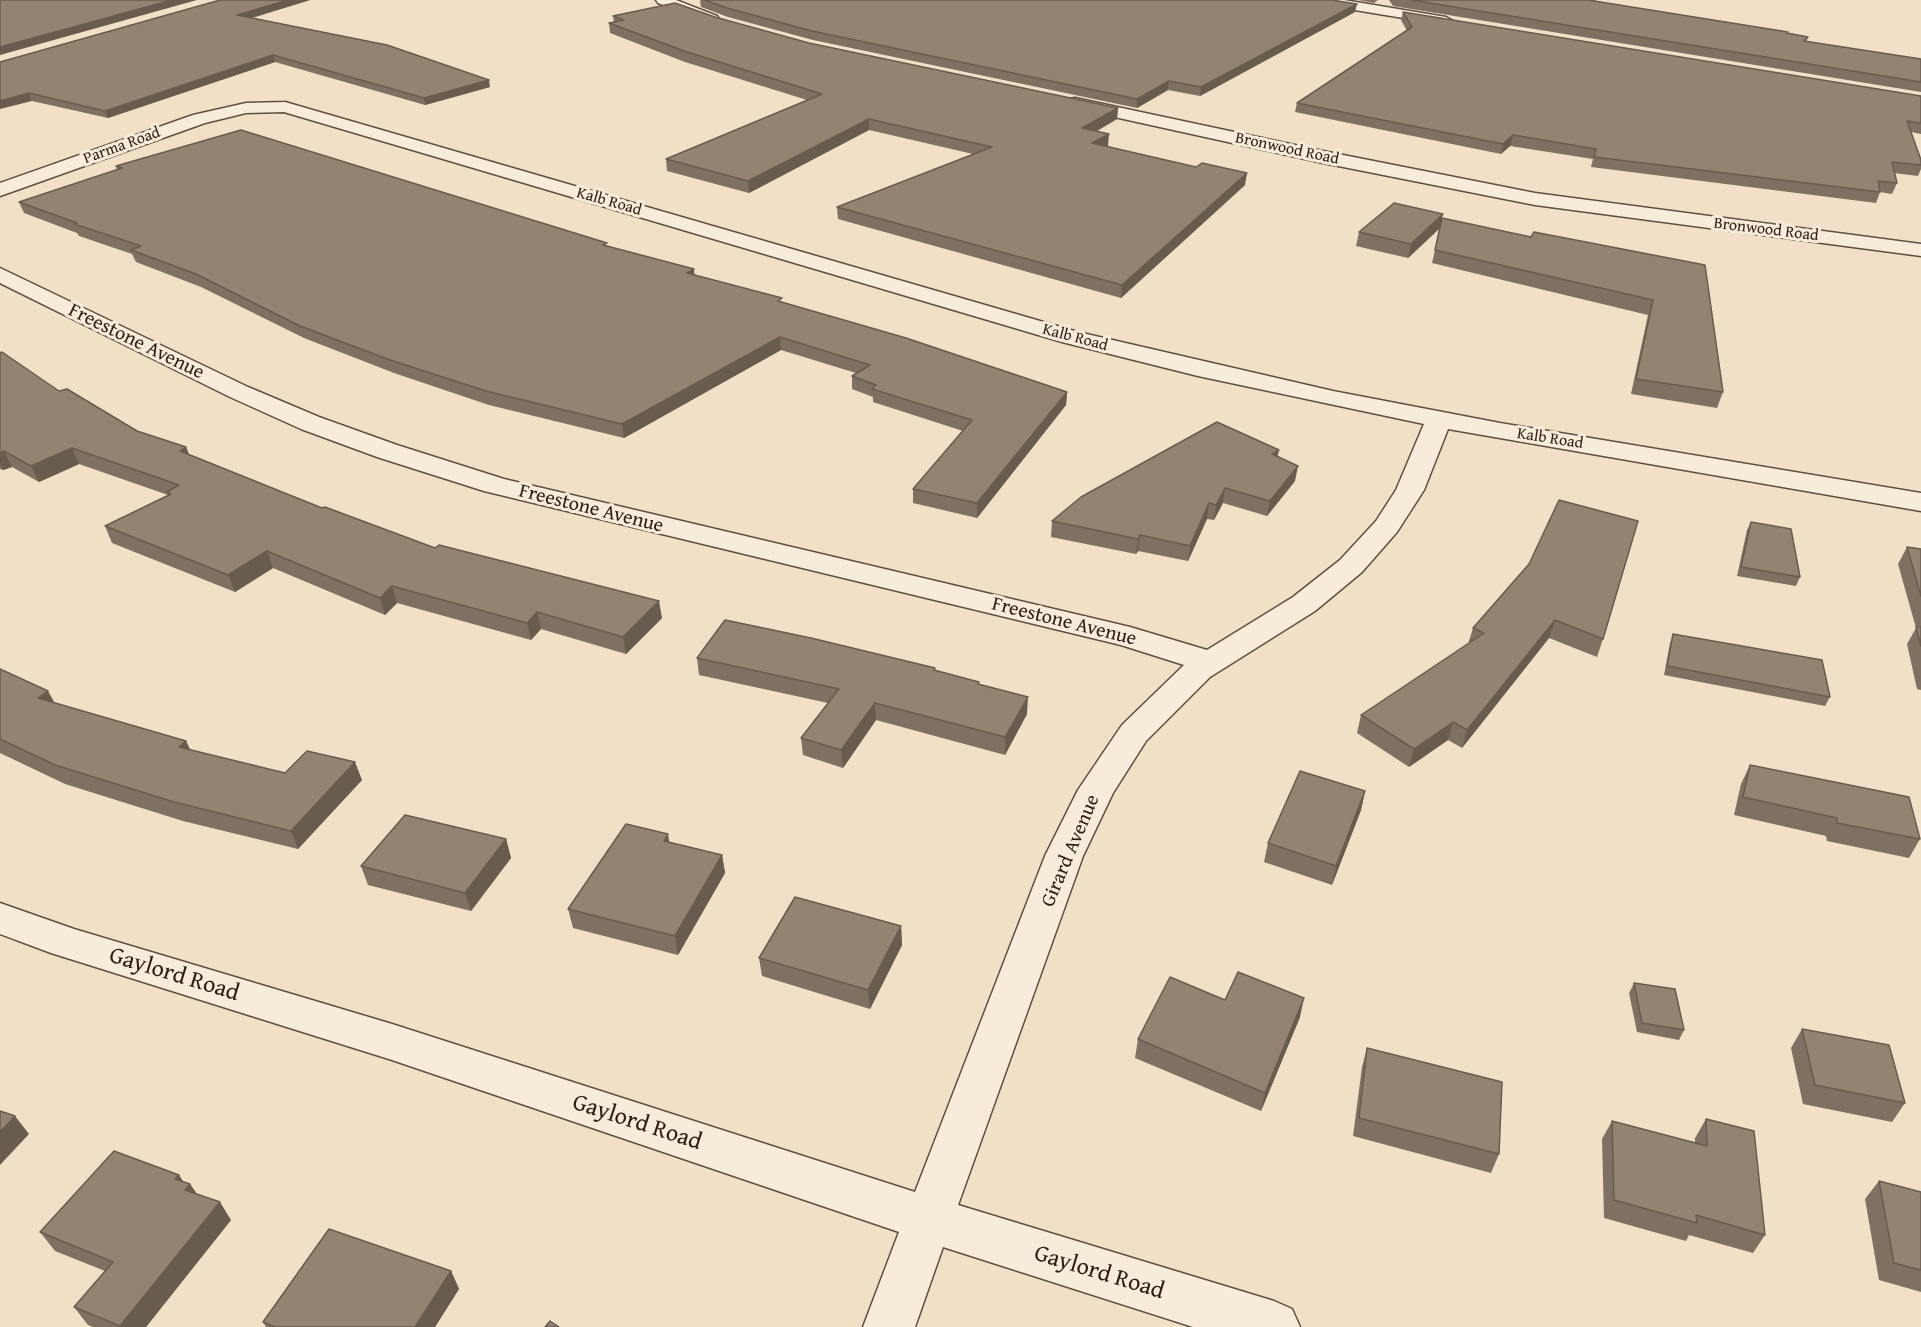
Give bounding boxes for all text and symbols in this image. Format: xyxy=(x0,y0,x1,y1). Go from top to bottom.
street label: Parma Road xyxy=(81,123,163,169)
street label: Bronwood Road xyxy=(1233,129,1341,169)
street label: Kalb Road xyxy=(574,184,644,220)
street label: Bronwood Road xyxy=(1712,214,1820,246)
street label: Freestone Avenue xyxy=(64,299,208,385)
street label: Kalb Road xyxy=(1040,320,1110,356)
street label: Kalb Road xyxy=(1516,424,1584,454)
street label: Freestone Avenue xyxy=(516,479,666,539)
street label: Freestone Avenue xyxy=(989,592,1139,652)
street label: Girard Avenue xyxy=(1037,791,1105,911)
street label: Gaylord Road xyxy=(106,942,242,1008)
street label: Gaylord Road xyxy=(569,1089,705,1157)
street label: Gaylord Road xyxy=(1031,1240,1167,1306)

